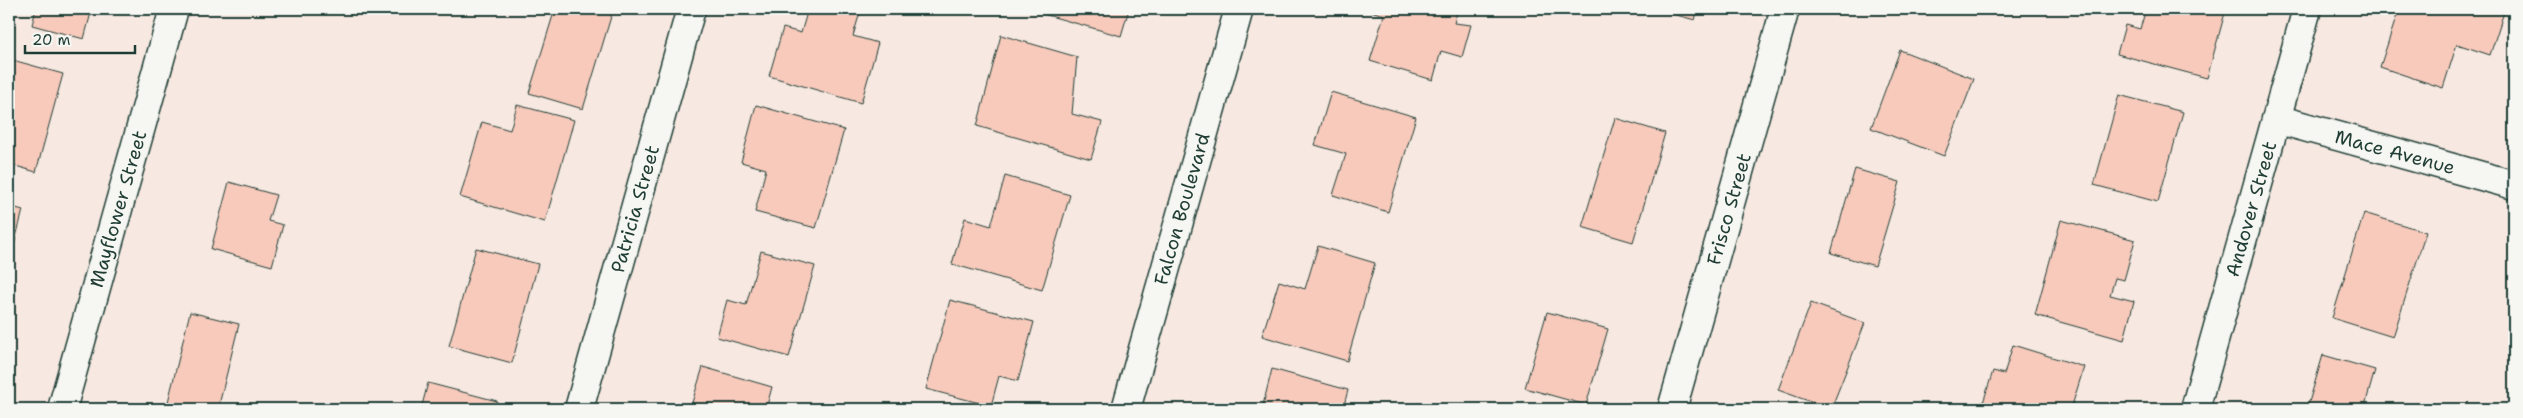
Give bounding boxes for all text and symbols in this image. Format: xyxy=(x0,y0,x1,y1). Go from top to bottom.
scale bar xyxy=(25,22,135,54)
text: 20 m xyxy=(32,30,71,50)
street label: Mace Avenue xyxy=(2332,124,2458,180)
street label: Mayflower Street xyxy=(84,128,152,290)
street label: Falcon Boulevard xyxy=(1148,130,1216,288)
street label: Andover Street xyxy=(2220,138,2282,280)
street label: Patricia Street xyxy=(605,142,665,276)
street label: Frisco Street xyxy=(1701,150,1757,268)

